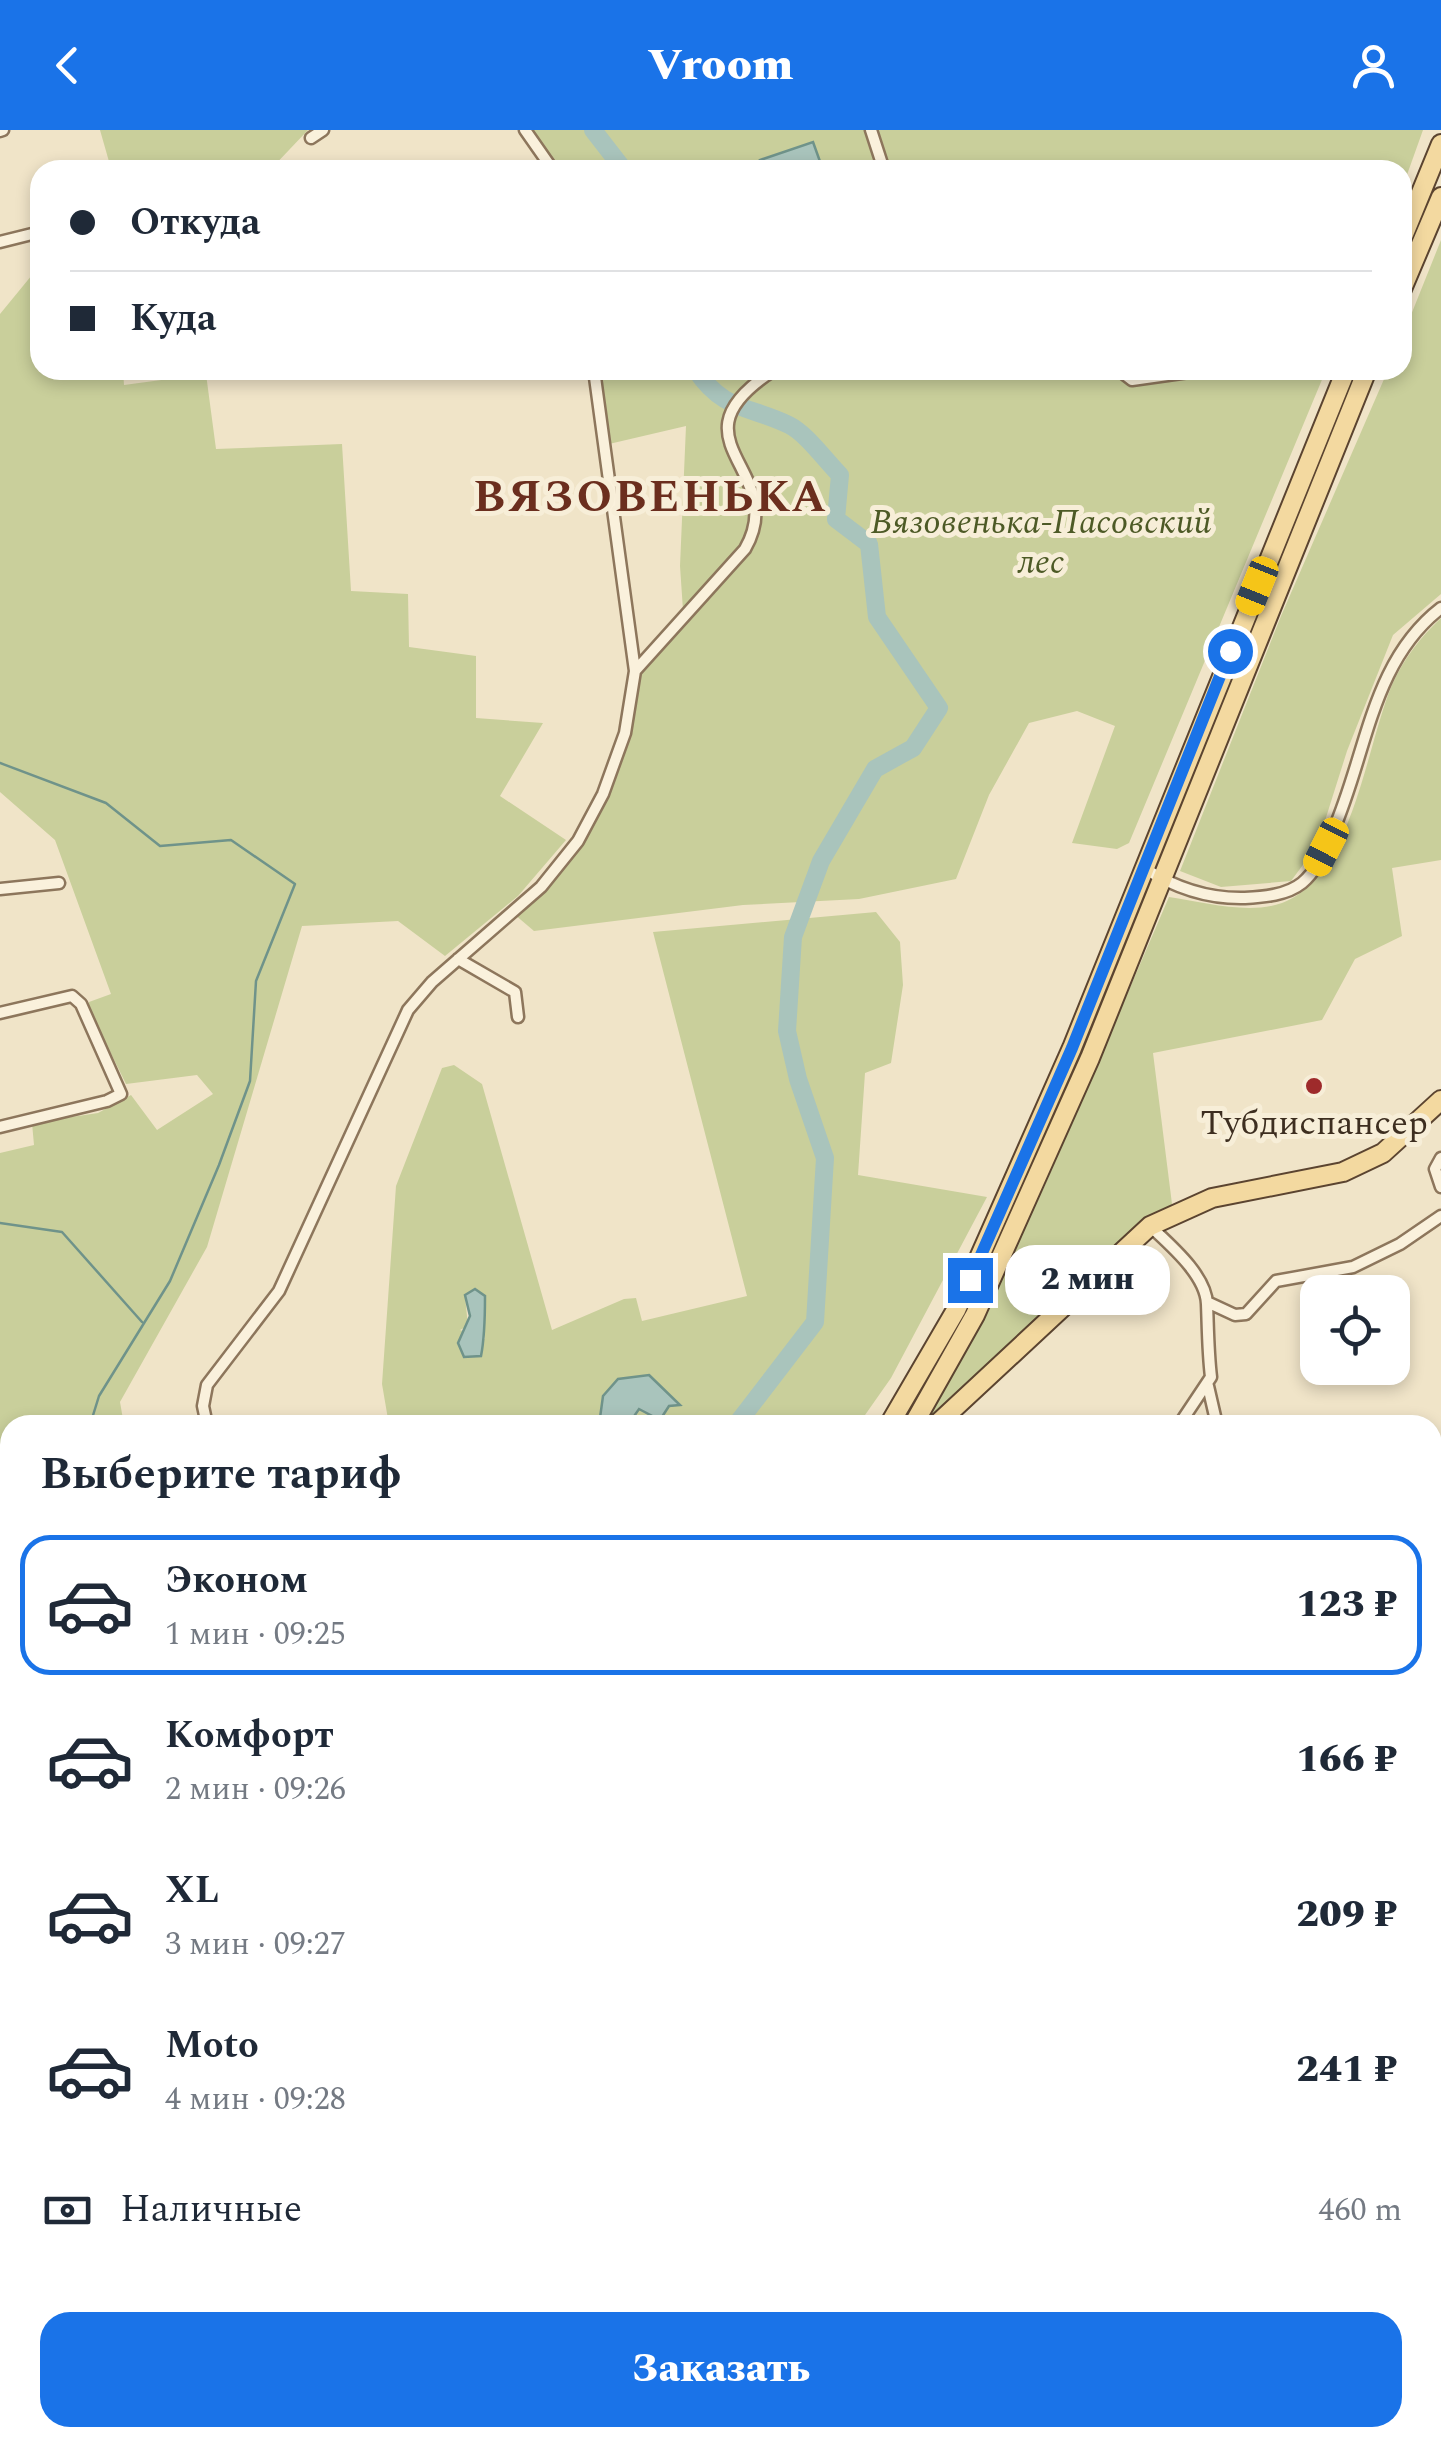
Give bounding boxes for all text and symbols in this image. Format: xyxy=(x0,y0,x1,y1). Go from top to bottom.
text: Vroom xyxy=(647,31,794,100)
icon: back xyxy=(40,38,95,93)
icon: person xyxy=(1346,38,1401,93)
text: Откуда xyxy=(130,194,261,252)
text: Куда xyxy=(130,290,217,348)
district label: ВЯЗОВЕНЬКА xyxy=(473,463,829,532)
park label: Вязовенька-Пасовский лес xyxy=(870,496,1212,589)
car xyxy=(1232,553,1282,619)
route start xyxy=(1208,629,1253,674)
car xyxy=(1299,813,1353,881)
marker: Тубдиспансер xyxy=(1303,1075,1325,1097)
place label: Тубдиспансер xyxy=(1200,1097,1428,1150)
callout: 2 мин xyxy=(1005,1245,1170,1315)
text: 2 мин xyxy=(1041,1255,1134,1304)
route end xyxy=(948,1258,993,1303)
map controls xyxy=(1300,1275,1410,1385)
button: locate xyxy=(1300,1275,1410,1385)
text: Выберите тариф xyxy=(40,1440,401,1509)
text: Эконом xyxy=(165,1552,308,1610)
icon: car xyxy=(45,1560,135,1650)
text: 123 ₽ xyxy=(1296,1576,1397,1634)
text: 1 мин · 09:25 xyxy=(165,1610,346,1659)
text: Комфорт xyxy=(165,1707,334,1765)
icon: car xyxy=(45,1715,135,1805)
text: 166 ₽ xyxy=(1296,1731,1397,1789)
text: 2 мин · 09:26 xyxy=(165,1765,346,1814)
text: XL xyxy=(165,1862,219,1920)
icon: car xyxy=(45,1870,135,1960)
text: 209 ₽ xyxy=(1296,1886,1397,1944)
text: 3 мин · 09:27 xyxy=(165,1920,346,1969)
text: Moto xyxy=(165,2017,259,2075)
icon: car xyxy=(45,2025,135,2115)
text: 241 ₽ xyxy=(1296,2041,1397,2099)
text: 4 мин · 09:28 xyxy=(165,2075,346,2124)
text: Наличные xyxy=(120,2181,302,2239)
icon: cash xyxy=(40,2183,95,2238)
text: 460 m xyxy=(1318,2186,1402,2235)
button: Заказать xyxy=(40,2312,1402,2427)

